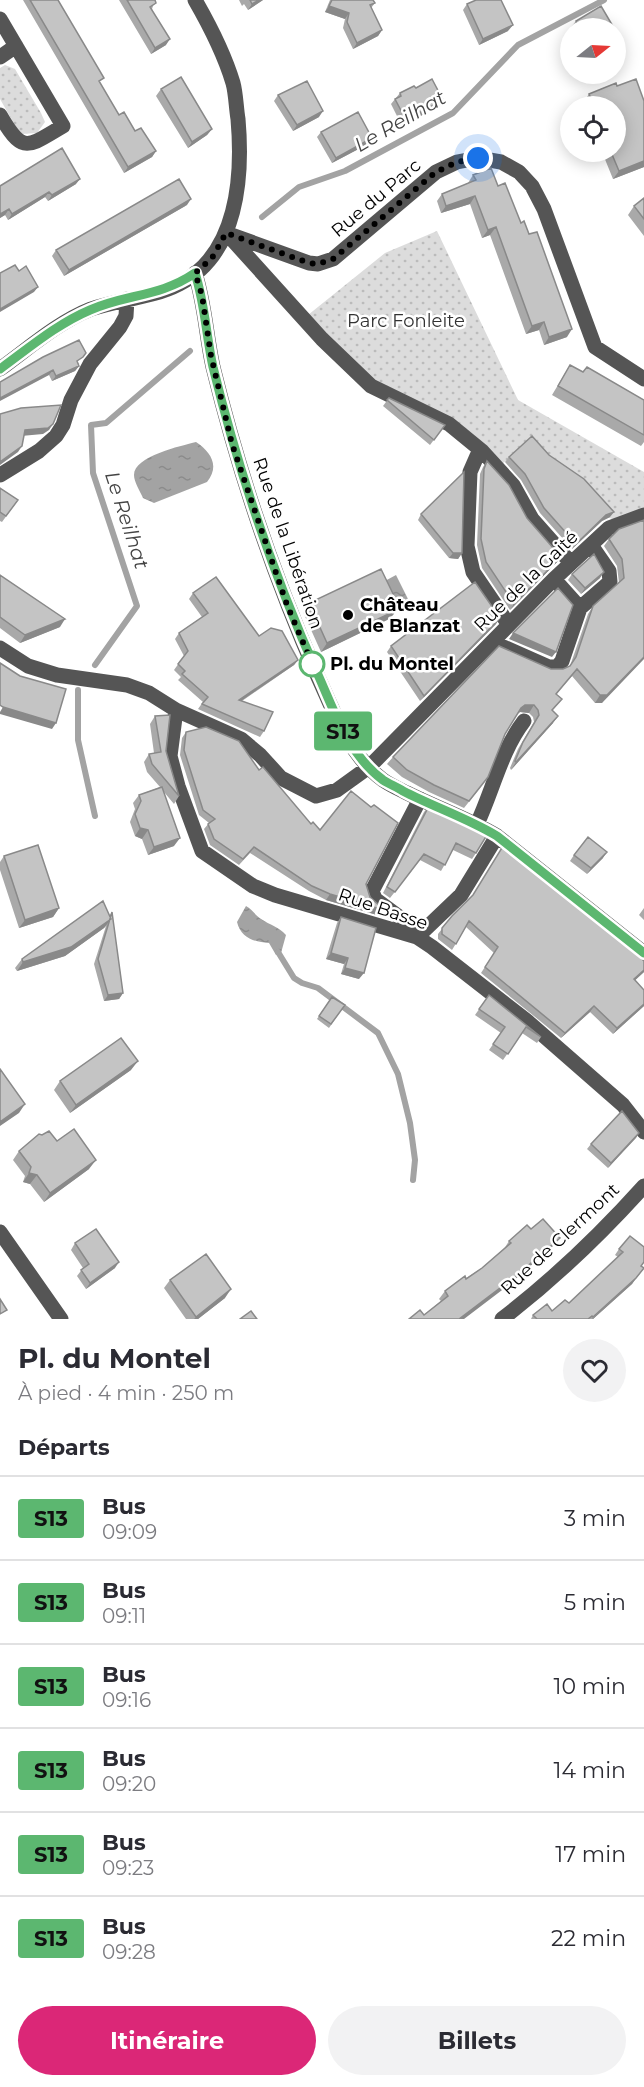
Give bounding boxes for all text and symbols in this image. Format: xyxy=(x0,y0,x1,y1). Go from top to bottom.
north arrow xyxy=(560,18,626,84)
map controls xyxy=(560,18,626,162)
water label: Le Reilhat xyxy=(350,85,450,157)
button: locate xyxy=(560,96,626,162)
your location xyxy=(463,143,493,173)
street label: Rue du Parc xyxy=(327,154,425,242)
park label: Parc Fonleite xyxy=(347,310,465,332)
street label: Rue de la Libération xyxy=(248,454,328,632)
water label: Le Reilhat xyxy=(100,468,154,572)
street label: Rue de la Gaité xyxy=(470,526,583,636)
place label: Château de Blanzat xyxy=(360,594,461,637)
marker: Château de Blanzat xyxy=(341,608,355,622)
marker: Pl. du Montel xyxy=(299,651,325,677)
place label: Pl. du Montel xyxy=(330,653,454,675)
line badge: S13 xyxy=(308,712,378,750)
text: S13 xyxy=(326,719,360,744)
street label: Rue Basse xyxy=(335,883,431,935)
street label: Rue de Clermont xyxy=(496,1178,624,1300)
button: heart xyxy=(563,1339,626,1402)
text: Pl. du Montel xyxy=(18,1341,211,1375)
text: À pied · 4 min · 250 m xyxy=(18,1381,234,1405)
text: Départs xyxy=(18,1434,110,1461)
text: Bus xyxy=(102,1493,146,1520)
text: 3 min xyxy=(564,1505,626,1532)
text: S13 xyxy=(34,1506,68,1531)
text: 09:09 xyxy=(102,1520,157,1544)
text: Bus xyxy=(102,1577,146,1604)
text: 5 min xyxy=(564,1589,626,1616)
text: S13 xyxy=(34,1590,68,1615)
text: 09:11 xyxy=(102,1604,146,1628)
text: Bus xyxy=(102,1661,146,1688)
text: 10 min xyxy=(554,1673,626,1700)
text: S13 xyxy=(34,1674,68,1699)
text: 09:16 xyxy=(102,1688,151,1712)
text: Bus xyxy=(102,1745,146,1772)
text: 14 min xyxy=(554,1757,626,1784)
text: S13 xyxy=(34,1758,68,1783)
text: 09:20 xyxy=(102,1772,156,1796)
text: Bus xyxy=(102,1829,146,1856)
text: 17 min xyxy=(555,1841,626,1868)
text: S13 xyxy=(34,1842,68,1867)
text: 09:23 xyxy=(102,1856,154,1880)
text: Bus xyxy=(102,1913,146,1940)
text: 22 min xyxy=(551,1925,626,1952)
text: S13 xyxy=(34,1926,68,1951)
text: 09:28 xyxy=(102,1940,156,1964)
button: Itinéraire xyxy=(18,2006,316,2075)
button: Billets xyxy=(328,2006,626,2075)

